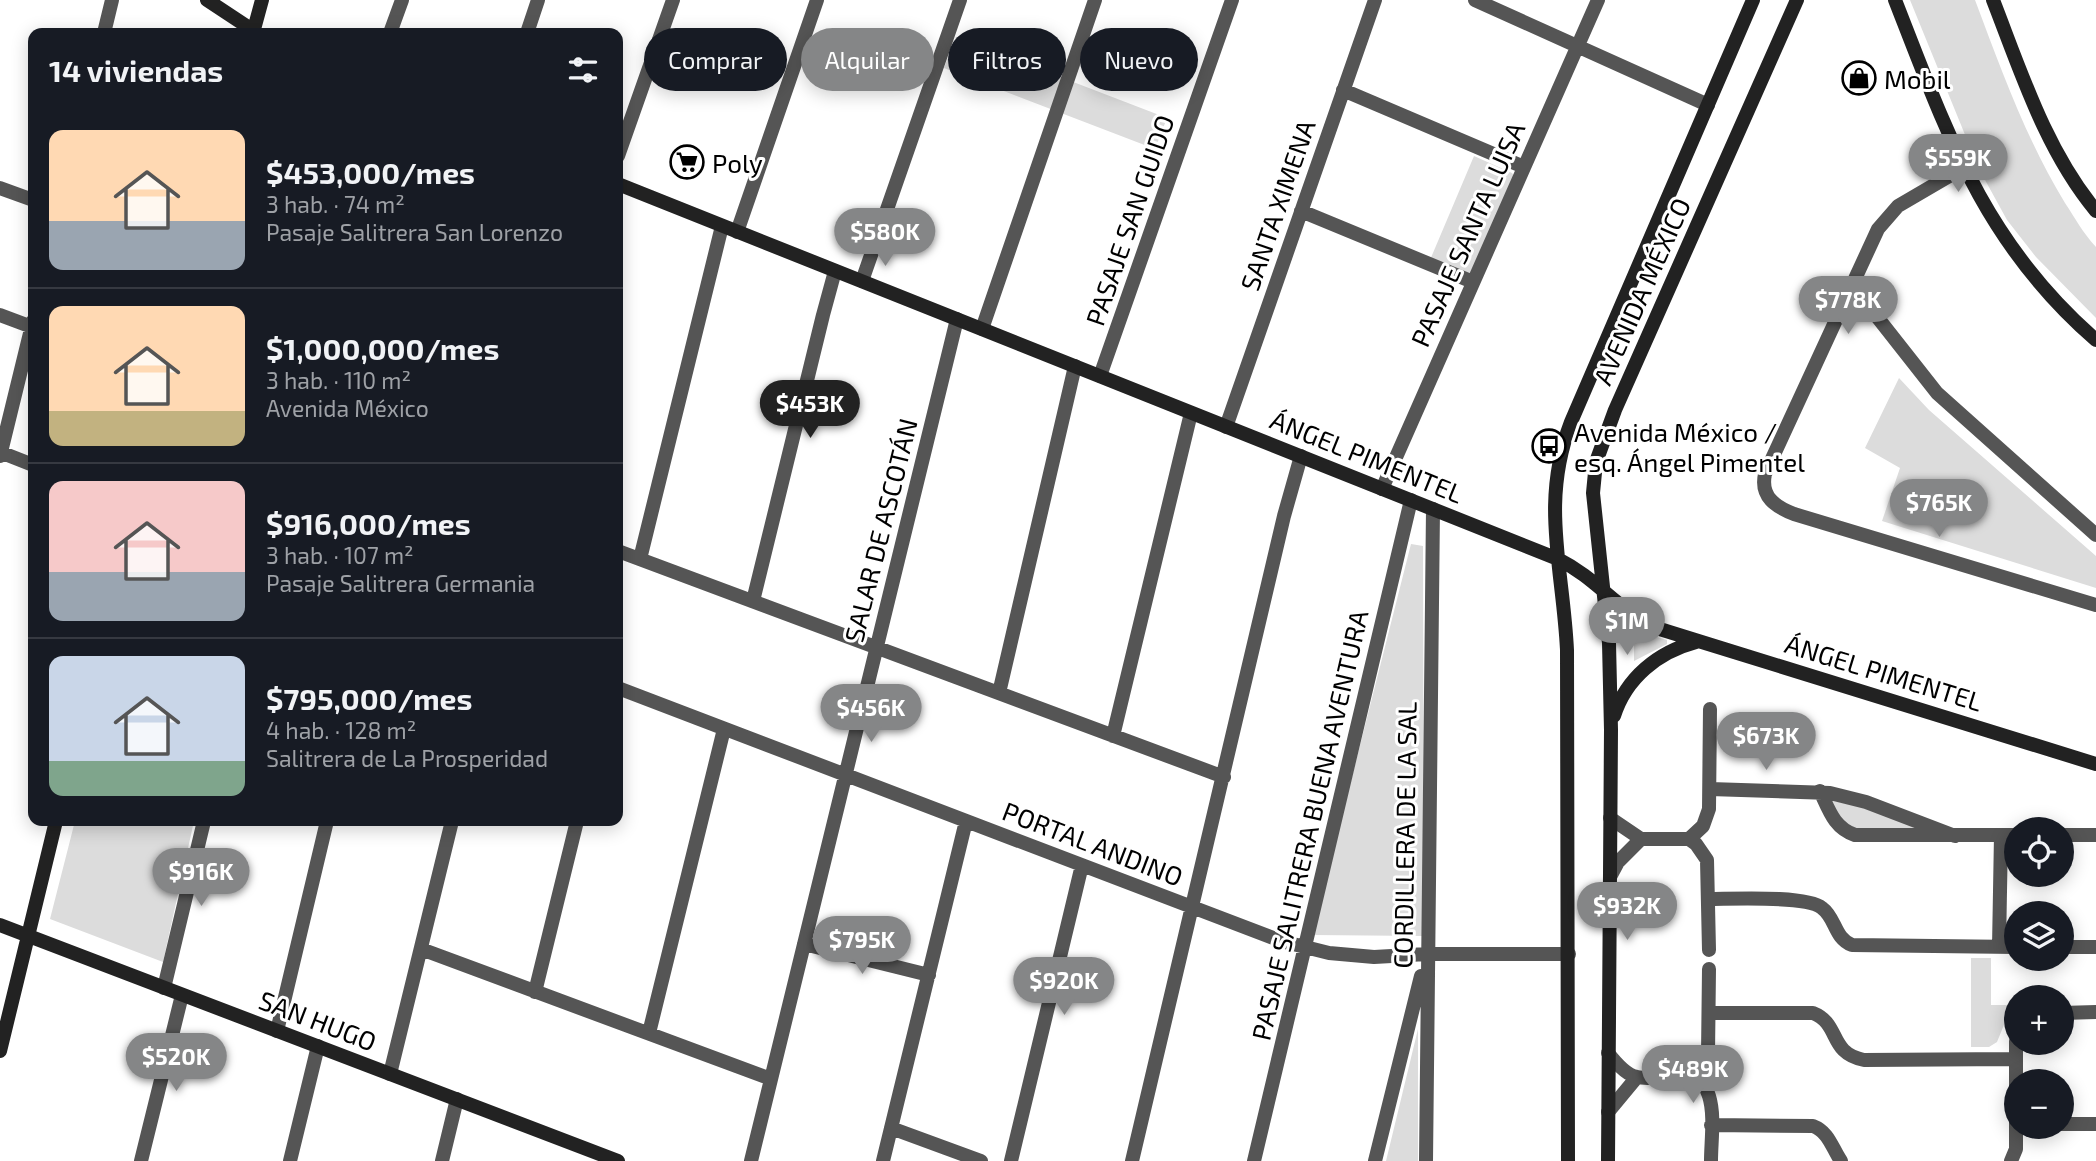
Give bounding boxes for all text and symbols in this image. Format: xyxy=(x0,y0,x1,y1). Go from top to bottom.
chip: Comprar xyxy=(644,28,787,91)
chip: Alquilar xyxy=(801,28,934,91)
chip: Filtros xyxy=(948,28,1066,91)
chip: Nuevo xyxy=(1080,28,1198,91)
icon: filters xyxy=(564,51,602,89)
text: 14 viviendas xyxy=(49,52,223,88)
shop icon: Mobil xyxy=(1840,59,1878,97)
place label: Mobil xyxy=(1884,63,1951,94)
street label: PASAJE SAN GUIDO xyxy=(1078,111,1180,329)
street label: SANTA XIMENA xyxy=(1233,116,1321,294)
street label: PASAJE SANTA LUISA xyxy=(1404,117,1530,351)
pin: $559K xyxy=(1909,134,2007,194)
supermarket icon: Poly xyxy=(668,143,706,181)
text: $559K xyxy=(1925,143,1991,171)
place label: Poly xyxy=(712,147,763,178)
text: $453,000/mes xyxy=(266,154,475,190)
icon: home xyxy=(105,158,189,242)
text: 3 hab. · 74 m² xyxy=(266,190,405,218)
street label: AVENIDA MÉXICO xyxy=(1586,193,1696,389)
pin: $580K xyxy=(836,208,934,268)
text: $580K xyxy=(850,217,920,245)
text: Pasaje Salitrera San Lorenzo xyxy=(266,218,563,246)
pin: $778K xyxy=(1799,276,1897,336)
text: $778K xyxy=(1815,285,1881,313)
text: $1,000,000/mes xyxy=(266,330,499,366)
icon: home xyxy=(105,334,189,418)
text: 3 hab. · 110 m² xyxy=(266,366,411,394)
pin: $453K xyxy=(761,380,859,440)
text: $453K xyxy=(776,389,844,417)
text: Avenida México xyxy=(266,394,429,422)
street label: ÁNGEL PIMENTEL xyxy=(1266,403,1468,509)
street label: SALAR DE ASCOTÁN xyxy=(837,415,923,645)
place label: Avenida México / esq. Ángel Pimentel xyxy=(1574,416,1805,477)
bus stop icon: Avenida México / esq. Ángel Pimentel xyxy=(1530,427,1568,465)
pin: $765K xyxy=(1890,480,1988,539)
text: $765K xyxy=(1906,488,1972,516)
text: $916,000/mes xyxy=(266,505,471,541)
icon: home xyxy=(105,509,189,593)
text: 3 hab. · 107 m² xyxy=(266,541,414,569)
text: Pasaje Salitrera Germania xyxy=(266,569,535,597)
pin: $1M xyxy=(1593,598,1661,657)
text: $1M xyxy=(1605,606,1649,634)
street label: PASAJE SALITRERA BUENA AVENTURA xyxy=(1244,607,1374,1043)
street label: ÁNGEL PIMENTEL xyxy=(1782,627,1986,717)
text: $795,000/mes xyxy=(266,680,472,716)
icon: home xyxy=(105,684,189,768)
pin: $456K xyxy=(822,684,920,744)
text: $456K xyxy=(837,693,905,721)
street label: CORDILLERA DE LA SAL xyxy=(1386,701,1422,969)
pin: $673K xyxy=(1717,712,1815,772)
text: 4 hab. · 128 m² xyxy=(266,716,416,744)
text: $673K xyxy=(1733,721,1799,749)
text: Salitrera de La Prosperidad xyxy=(266,744,548,772)
street label: PORTAL ANDINO xyxy=(999,794,1187,892)
map controls xyxy=(2004,817,2074,1139)
button: locate xyxy=(2004,817,2074,887)
pin: $916K xyxy=(152,848,250,908)
text: $916K xyxy=(169,857,234,885)
pin: $932K xyxy=(1578,883,1676,942)
text: $932K xyxy=(1593,891,1661,919)
button: layers xyxy=(2004,901,2074,971)
pin: $795K xyxy=(813,916,911,976)
text: $795K xyxy=(829,925,895,953)
pin: $920K xyxy=(1015,958,1113,1017)
text: $920K xyxy=(1029,966,1099,994)
street label: SAN HUGO xyxy=(255,983,381,1057)
button: + xyxy=(2004,985,2074,1055)
pin: $520K xyxy=(127,1034,225,1093)
text: $520K xyxy=(142,1042,210,1070)
pin: $489K xyxy=(1644,1046,1742,1105)
text: $489K xyxy=(1658,1054,1728,1082)
button: − xyxy=(2004,1069,2074,1139)

